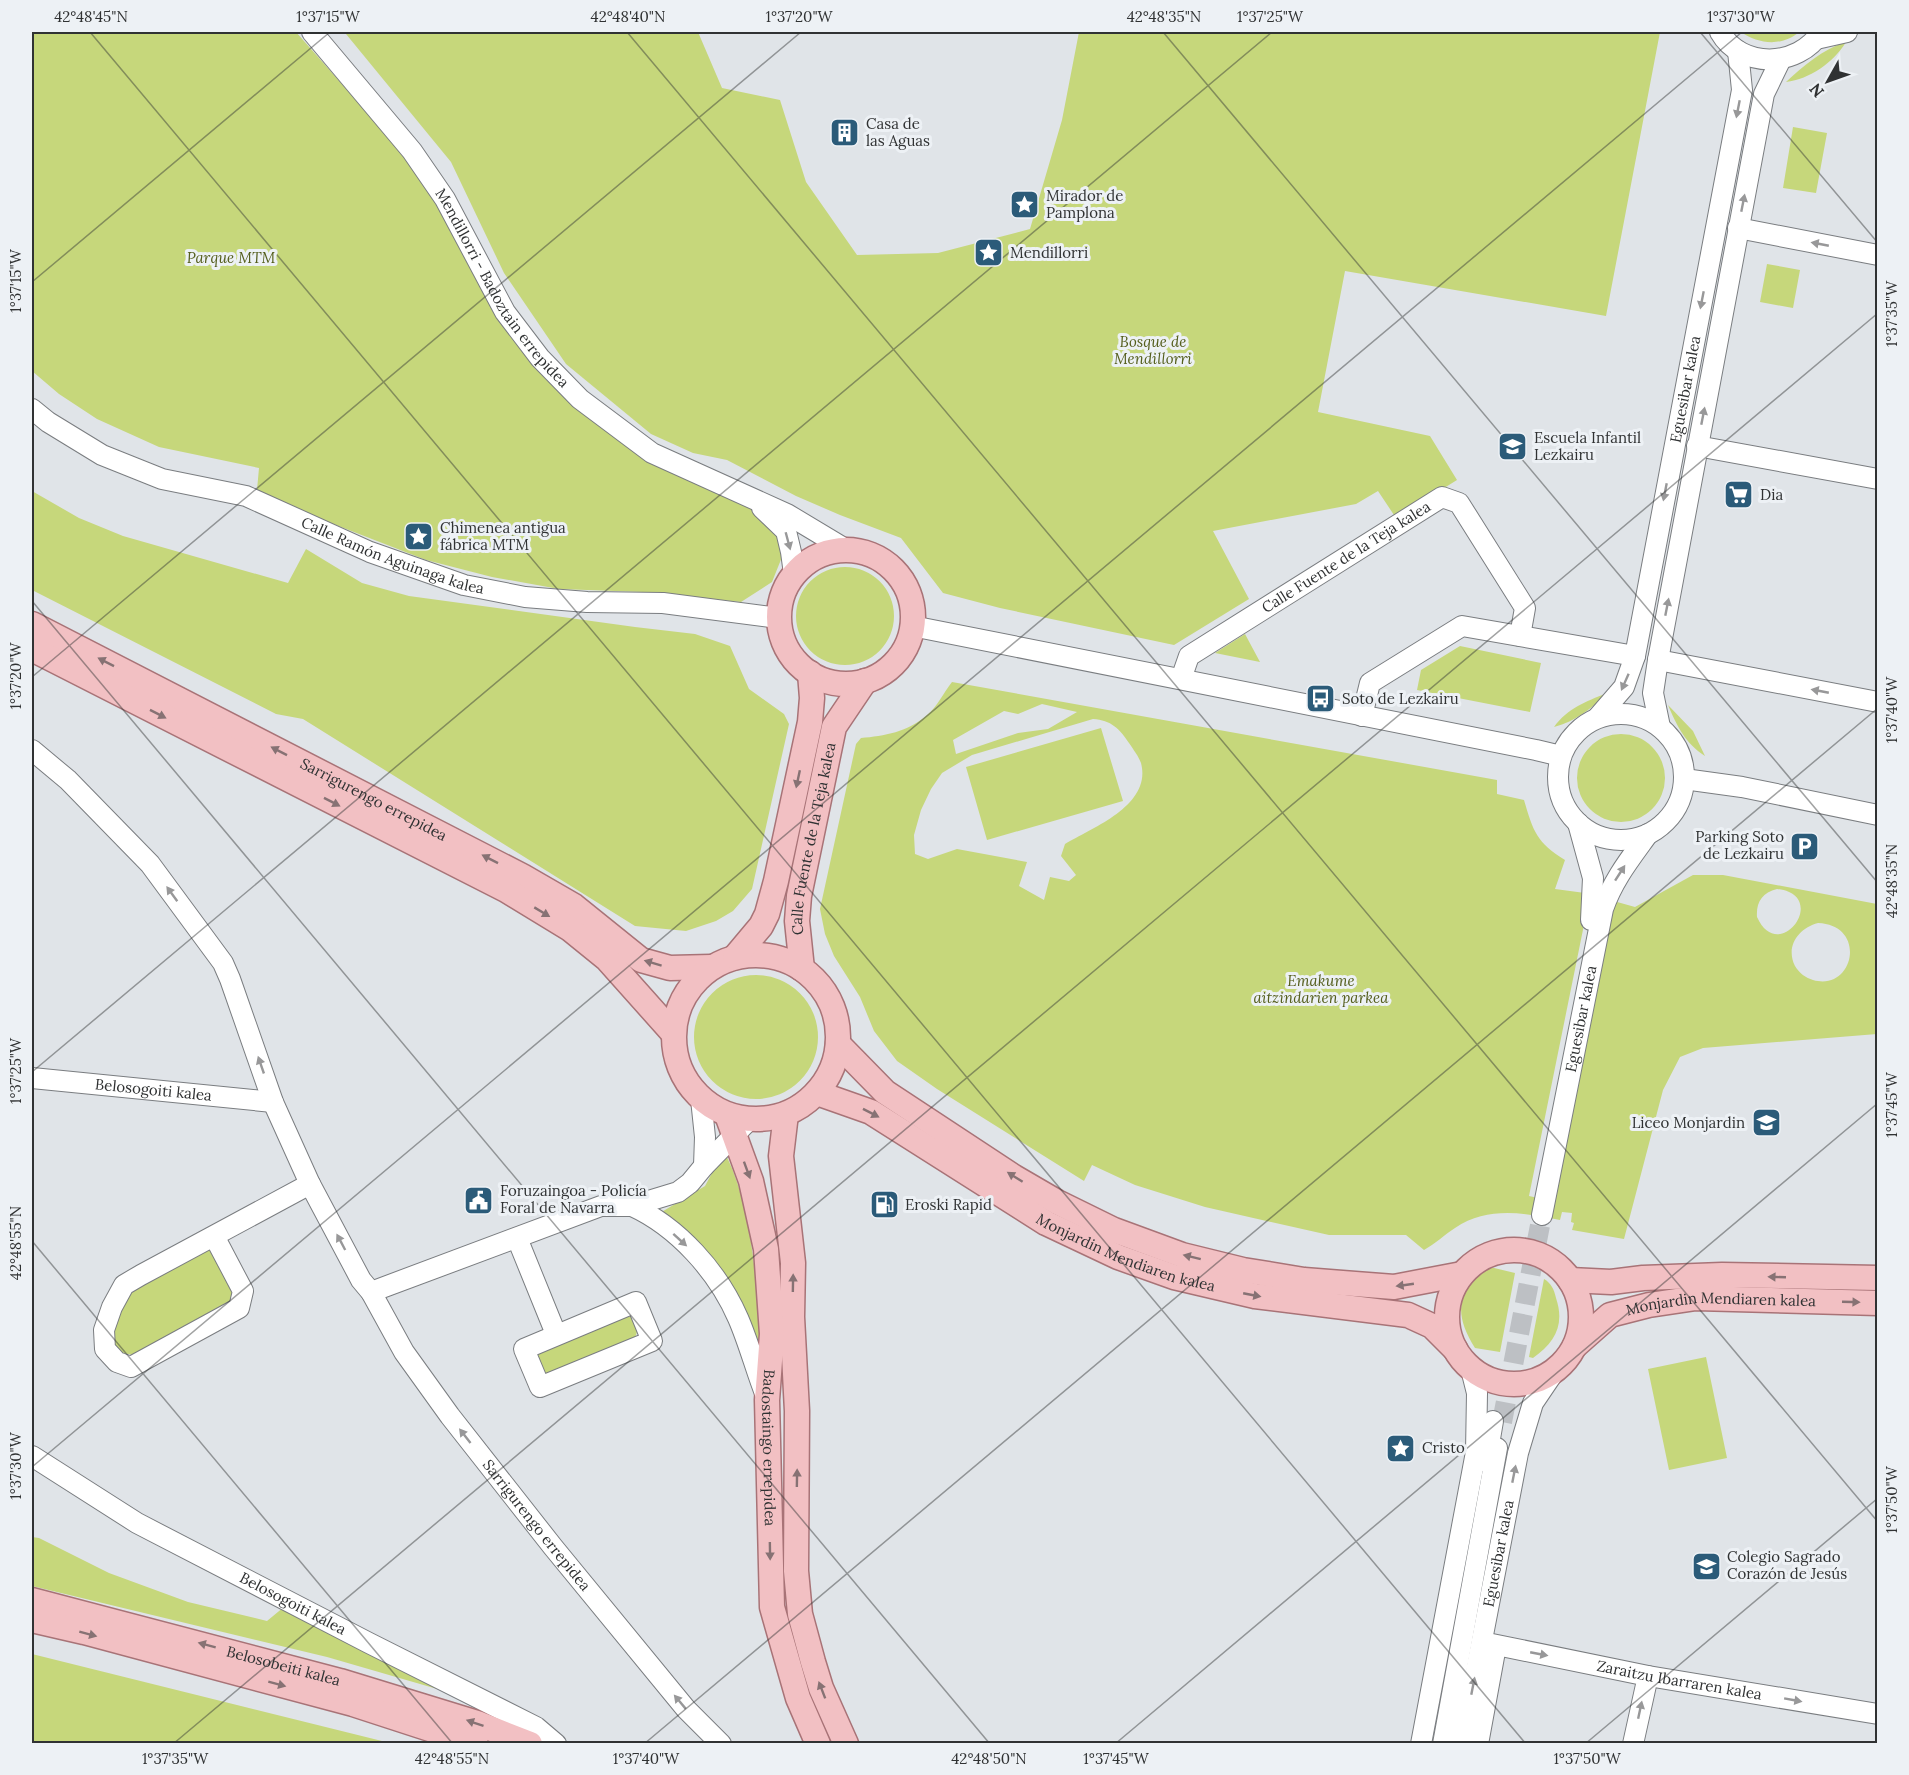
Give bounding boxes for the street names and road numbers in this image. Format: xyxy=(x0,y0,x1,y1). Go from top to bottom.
street label: Mendillorri - Badoztain errepidea xyxy=(431,184,574,391)
street label: Eguesibar kalea xyxy=(1666,334,1704,444)
street label: Calle Fuente de la Teja kalea xyxy=(1258,496,1434,617)
street label: Calle Ramón Aguinaga kalea xyxy=(298,512,486,598)
street label: Calle Fuente de la Teja kalea xyxy=(787,740,840,936)
street label: Sarrigurengo errepidea xyxy=(297,754,451,845)
street label: Eguesibar kalea xyxy=(1561,963,1601,1074)
street label: Belosogoiti kalea xyxy=(94,1074,213,1105)
street label: Monjardin Mendiaren kalea xyxy=(1033,1209,1217,1295)
street label: Monjardin Mendiaren kalea xyxy=(1624,1288,1816,1320)
street label: Badostaingo errepidea xyxy=(758,1369,780,1527)
street label: Sarrigurengo errepidea xyxy=(479,1456,595,1595)
street label: Eguesibar kalea xyxy=(1479,1498,1518,1608)
street label: Belosogoiti kalea xyxy=(237,1568,350,1639)
street label: Belosobeiti kalea xyxy=(224,1642,343,1690)
street label: Zaraitzu Ibarraren kalea xyxy=(1595,1656,1764,1704)

